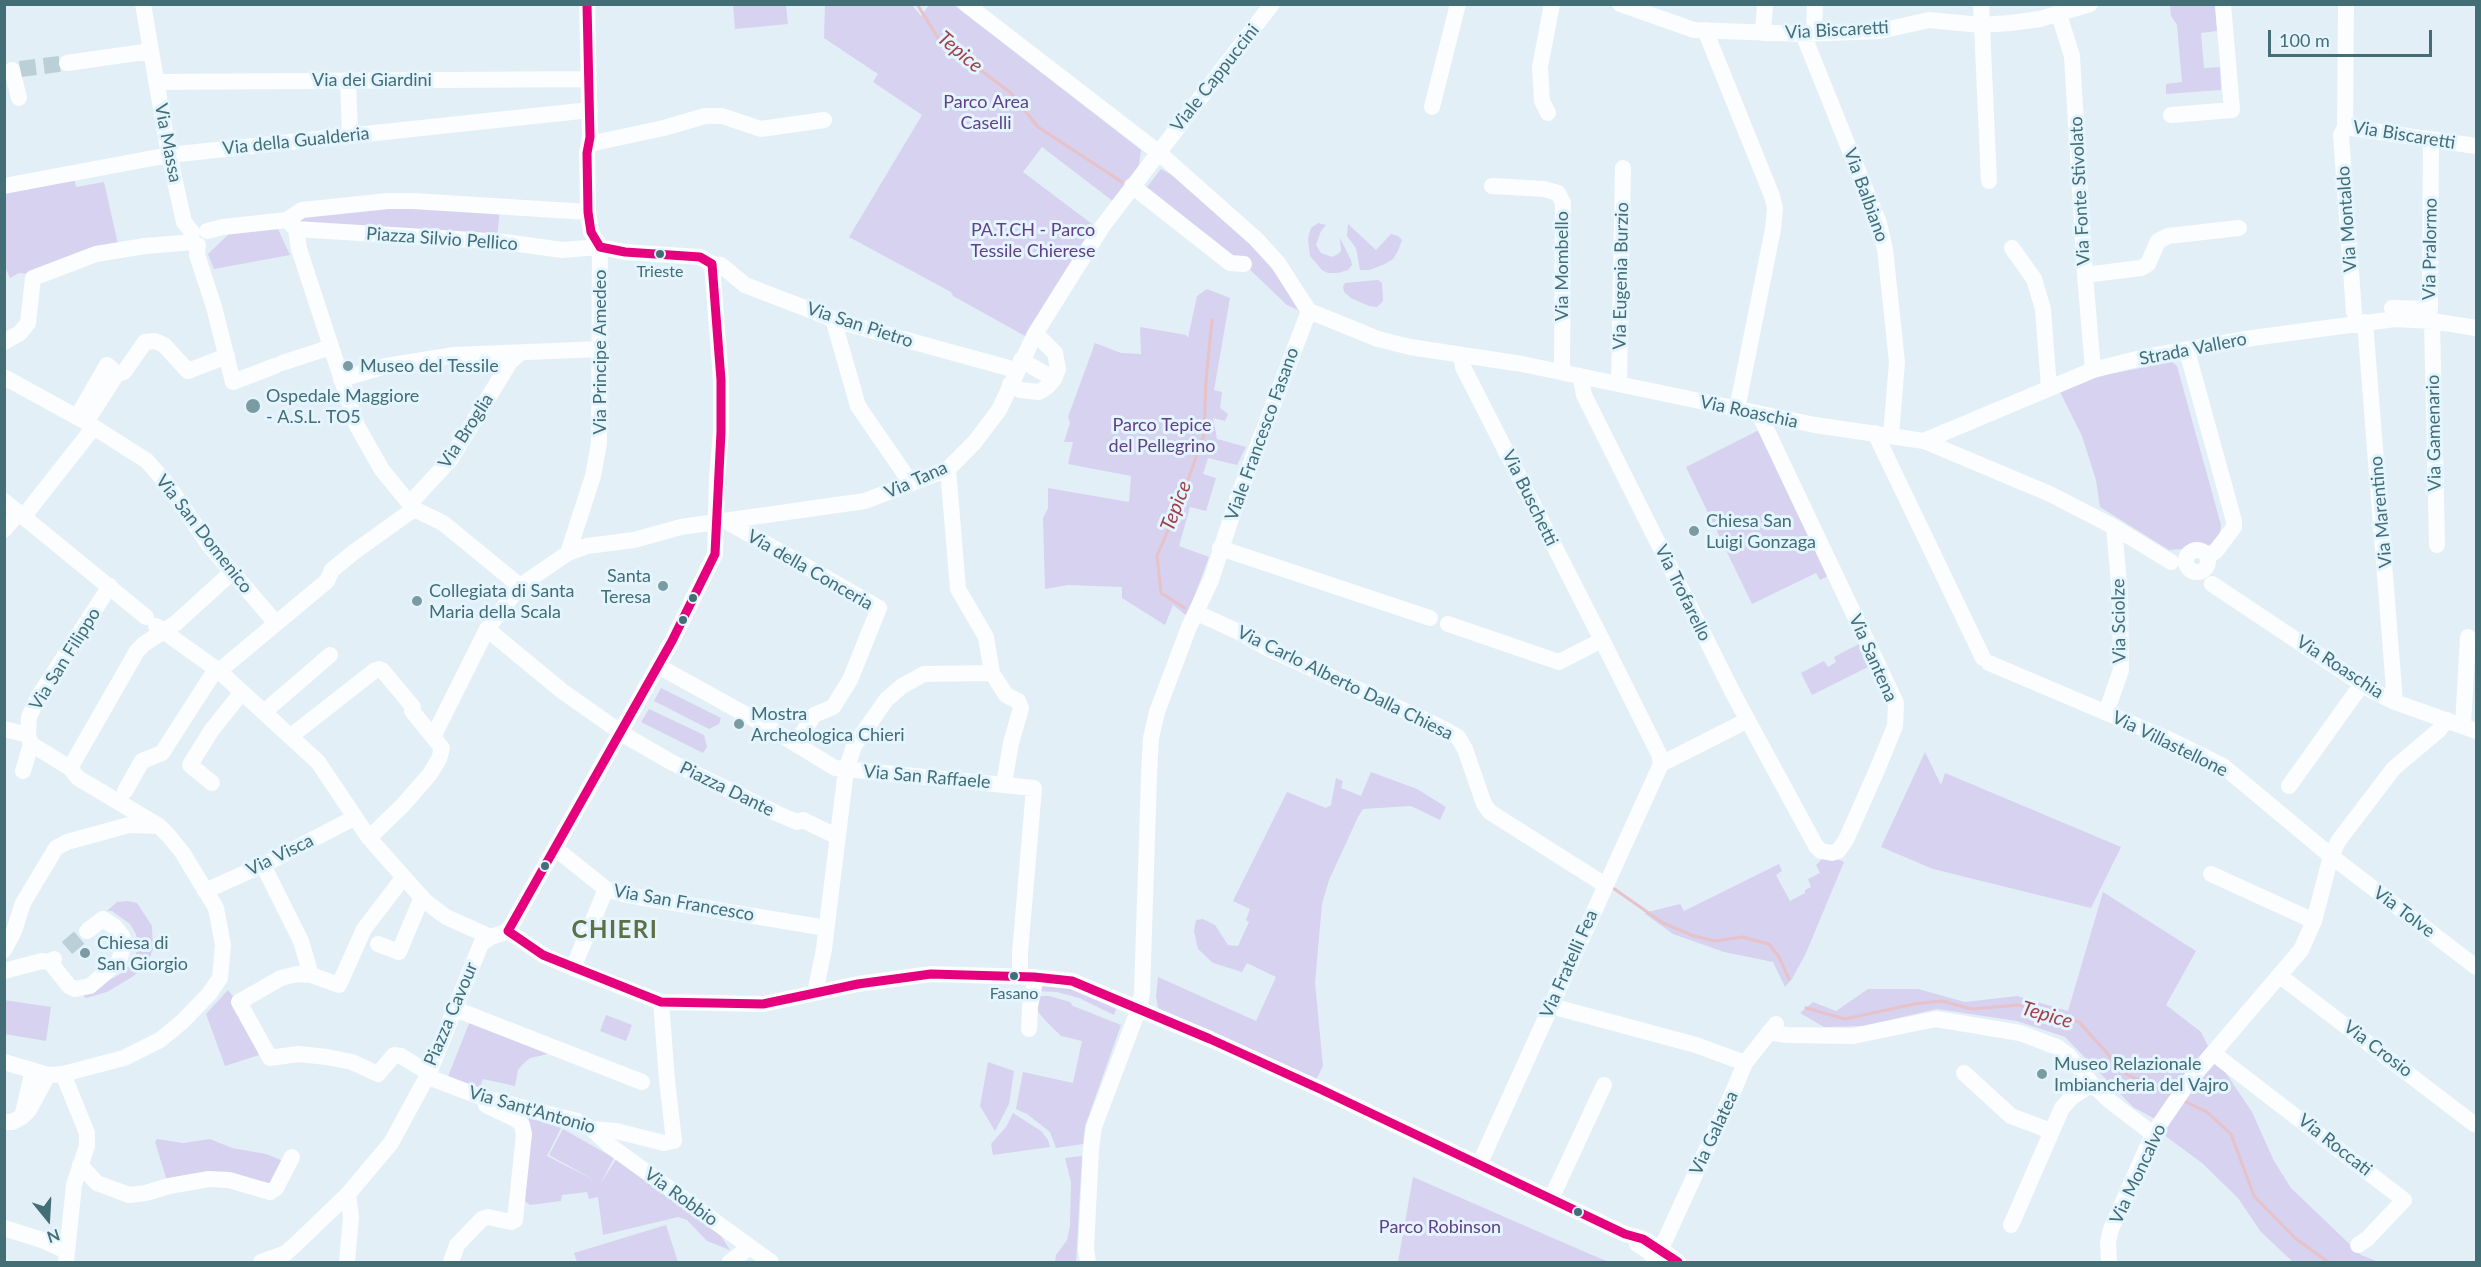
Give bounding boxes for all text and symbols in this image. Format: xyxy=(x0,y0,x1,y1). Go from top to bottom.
street label: Via Biscaretti xyxy=(1785,17,1889,43)
scale bar xyxy=(2271,18,2434,56)
street label: Viale Cappuccini xyxy=(1166,20,1264,136)
water label: Tepice xyxy=(932,26,988,78)
text: 100 m xyxy=(2279,29,2330,51)
street label: Via dei Giardini xyxy=(312,69,432,91)
park label: Parco Area Caselli xyxy=(943,91,1029,134)
street label: Via Massa xyxy=(150,102,186,184)
street label: Via Fonte Stivolato xyxy=(2065,116,2095,266)
street label: Via Biscaretti xyxy=(2351,116,2457,154)
street label: Via della Gualderia xyxy=(222,123,370,159)
street label: Via Balbiano xyxy=(1839,145,1893,245)
street label: Via Montaldo xyxy=(2333,165,2361,273)
street label: Via Pralormo xyxy=(2418,198,2442,300)
street label: Via Eugenia Burzio xyxy=(1609,202,1633,350)
street label: Via Mombello xyxy=(1551,211,1573,321)
park label: PA.T.CH - Parco Tessile Chierese xyxy=(970,219,1096,262)
street label: Piazza Silvio Pellico xyxy=(366,223,518,255)
marker: Trieste xyxy=(654,248,666,260)
place label: Trieste xyxy=(637,262,683,282)
street label: Via Principe Amedeo xyxy=(589,270,611,434)
street label: Via San Pietro xyxy=(804,298,916,352)
street label: Strada Vallero xyxy=(2137,328,2249,370)
street label: Viale Francesco Fasano xyxy=(1221,345,1303,523)
place label: Museo del Tessile xyxy=(360,355,499,377)
marker: Museo del Tessile xyxy=(341,359,355,373)
street label: Via Gamenario xyxy=(2422,375,2446,491)
place label: Ospedale Maggiore - A.S.L. TO5 xyxy=(266,385,419,428)
street label: Via Broglia xyxy=(434,390,498,472)
street label: Via Roaschia xyxy=(1698,391,1800,433)
marker: Ospedale Maggiore - A.S.L. TO5 xyxy=(244,397,262,415)
park label: Parco Tepice del Pellegrino xyxy=(1109,414,1215,456)
street label: Via Buschetti xyxy=(1497,446,1563,550)
street label: Via Marentino xyxy=(2365,455,2397,569)
street label: Via Tana xyxy=(881,457,951,503)
street label: Via San Domenico xyxy=(151,470,257,598)
water label: Tepice xyxy=(1155,477,1197,535)
place label: Chiesa San Luigi Gonzaga xyxy=(1706,510,1816,552)
marker: Chiesa San Luigi Gonzaga xyxy=(1687,524,1701,538)
street label: Via della Conceria xyxy=(743,525,877,615)
street label: Via Trofarello xyxy=(1650,541,1716,645)
place label: Santa Teresa xyxy=(601,565,651,608)
marker: Santa Teresa xyxy=(656,579,670,593)
street label: Via Sciolze xyxy=(2107,579,2131,663)
place label: Collegiata di Santa Maria della Scala xyxy=(429,580,574,622)
unlabelled marker xyxy=(687,592,699,604)
marker: Collegiata di Santa Maria della Scala xyxy=(410,594,424,608)
street label: Via San Filippo xyxy=(25,604,105,714)
street label: Via Santena xyxy=(1844,611,1902,705)
unlabelled marker xyxy=(677,614,689,626)
street label: Via Carlo Alberto Dalla Chiesa xyxy=(1234,621,1456,745)
street label: Via Roaschia xyxy=(2292,631,2388,703)
place label: Mostra Archeologica Chieri xyxy=(751,703,905,746)
street label: Via Villastellone xyxy=(2109,707,2231,781)
marker: Mostra Archeologica Chieri xyxy=(732,717,746,731)
street label: Piazza Dante xyxy=(676,757,778,821)
street label: Via San Raffaele xyxy=(863,761,991,793)
street label: Via Visca xyxy=(243,830,317,880)
unlabelled marker xyxy=(539,860,551,872)
street label: Via San Francesco xyxy=(612,880,756,926)
street label: Via Tolve xyxy=(2369,882,2439,942)
street label: Via Fratelli Fea xyxy=(1536,907,1602,1021)
district label: CHIERI xyxy=(572,916,658,944)
place label: Chiesa di San Giorgio xyxy=(97,932,188,974)
marker: Chiesa di San Giorgio xyxy=(78,946,92,960)
street label: Piazza Cavour xyxy=(419,959,483,1069)
marker: Fasano xyxy=(1008,970,1020,982)
place label: Fasano xyxy=(990,984,1038,1004)
water label: Tepice xyxy=(2019,996,2075,1034)
street label: Via Crosio xyxy=(2339,1016,2417,1082)
place label: Museo Relazionale Imbiancheria del Vajro xyxy=(2054,1053,2229,1096)
marker: Museo Relazionale Imbiancheria del Vajro xyxy=(2035,1067,2049,1081)
street label: Via Sant'Antonio xyxy=(466,1082,598,1138)
street label: Via Galatea xyxy=(1685,1088,1743,1178)
street label: Via Roccati xyxy=(2294,1109,2376,1181)
street label: Via Moncalvo xyxy=(2105,1121,2171,1227)
street label: Via Robbio xyxy=(640,1163,722,1231)
north arrow xyxy=(18,1189,78,1249)
unlabelled marker xyxy=(1572,1206,1584,1218)
park label: Parco Robinson xyxy=(1379,1216,1501,1238)
text: N xyxy=(45,1226,63,1248)

